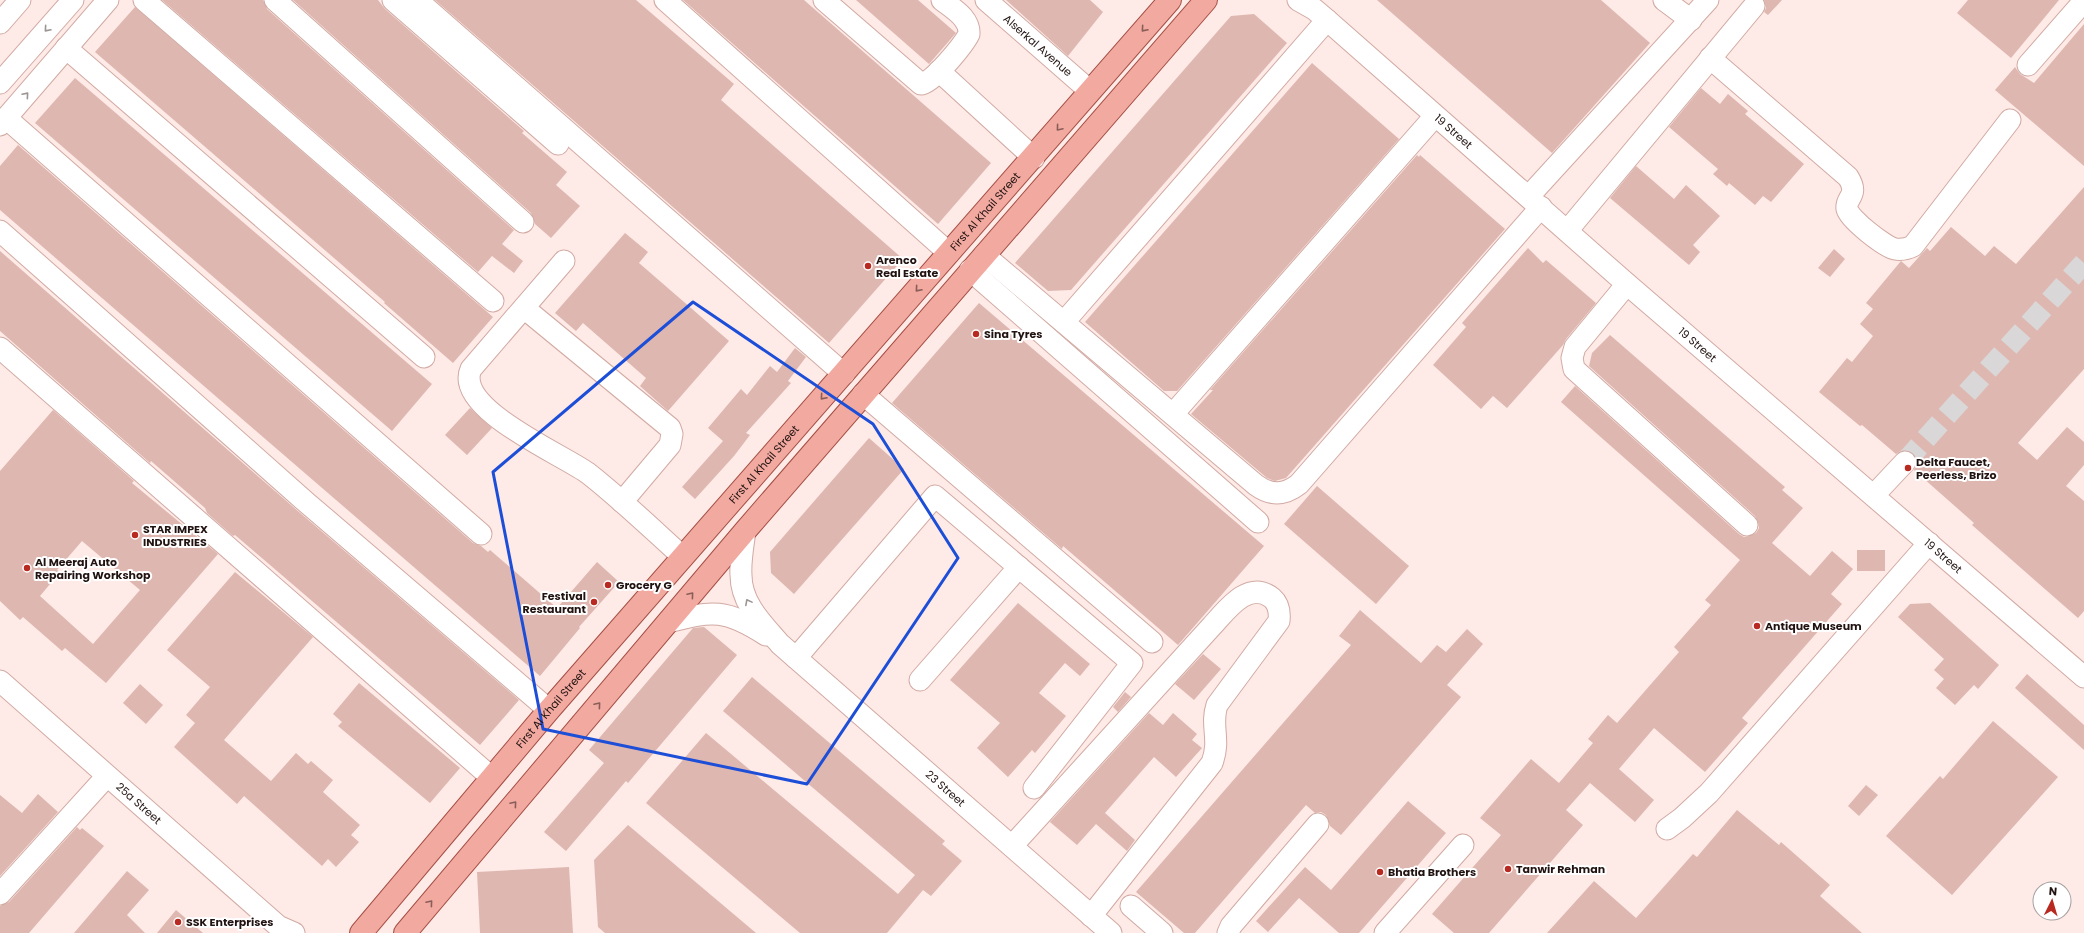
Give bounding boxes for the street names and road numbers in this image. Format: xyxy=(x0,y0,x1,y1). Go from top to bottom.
street label: Alserkal Avenue xyxy=(1000,11,1076,80)
street label: 19 Street xyxy=(1431,110,1476,152)
street label: First Al Khail Street xyxy=(946,169,1024,254)
street label: 19 Street xyxy=(1675,324,1720,366)
street label: First Al Khail Street xyxy=(725,422,803,507)
street label: 19 Street xyxy=(1921,535,1966,577)
street label: First Al Khail Street xyxy=(512,665,589,752)
street label: 23 Street xyxy=(922,767,969,810)
street label: 25a Street xyxy=(113,779,165,828)

